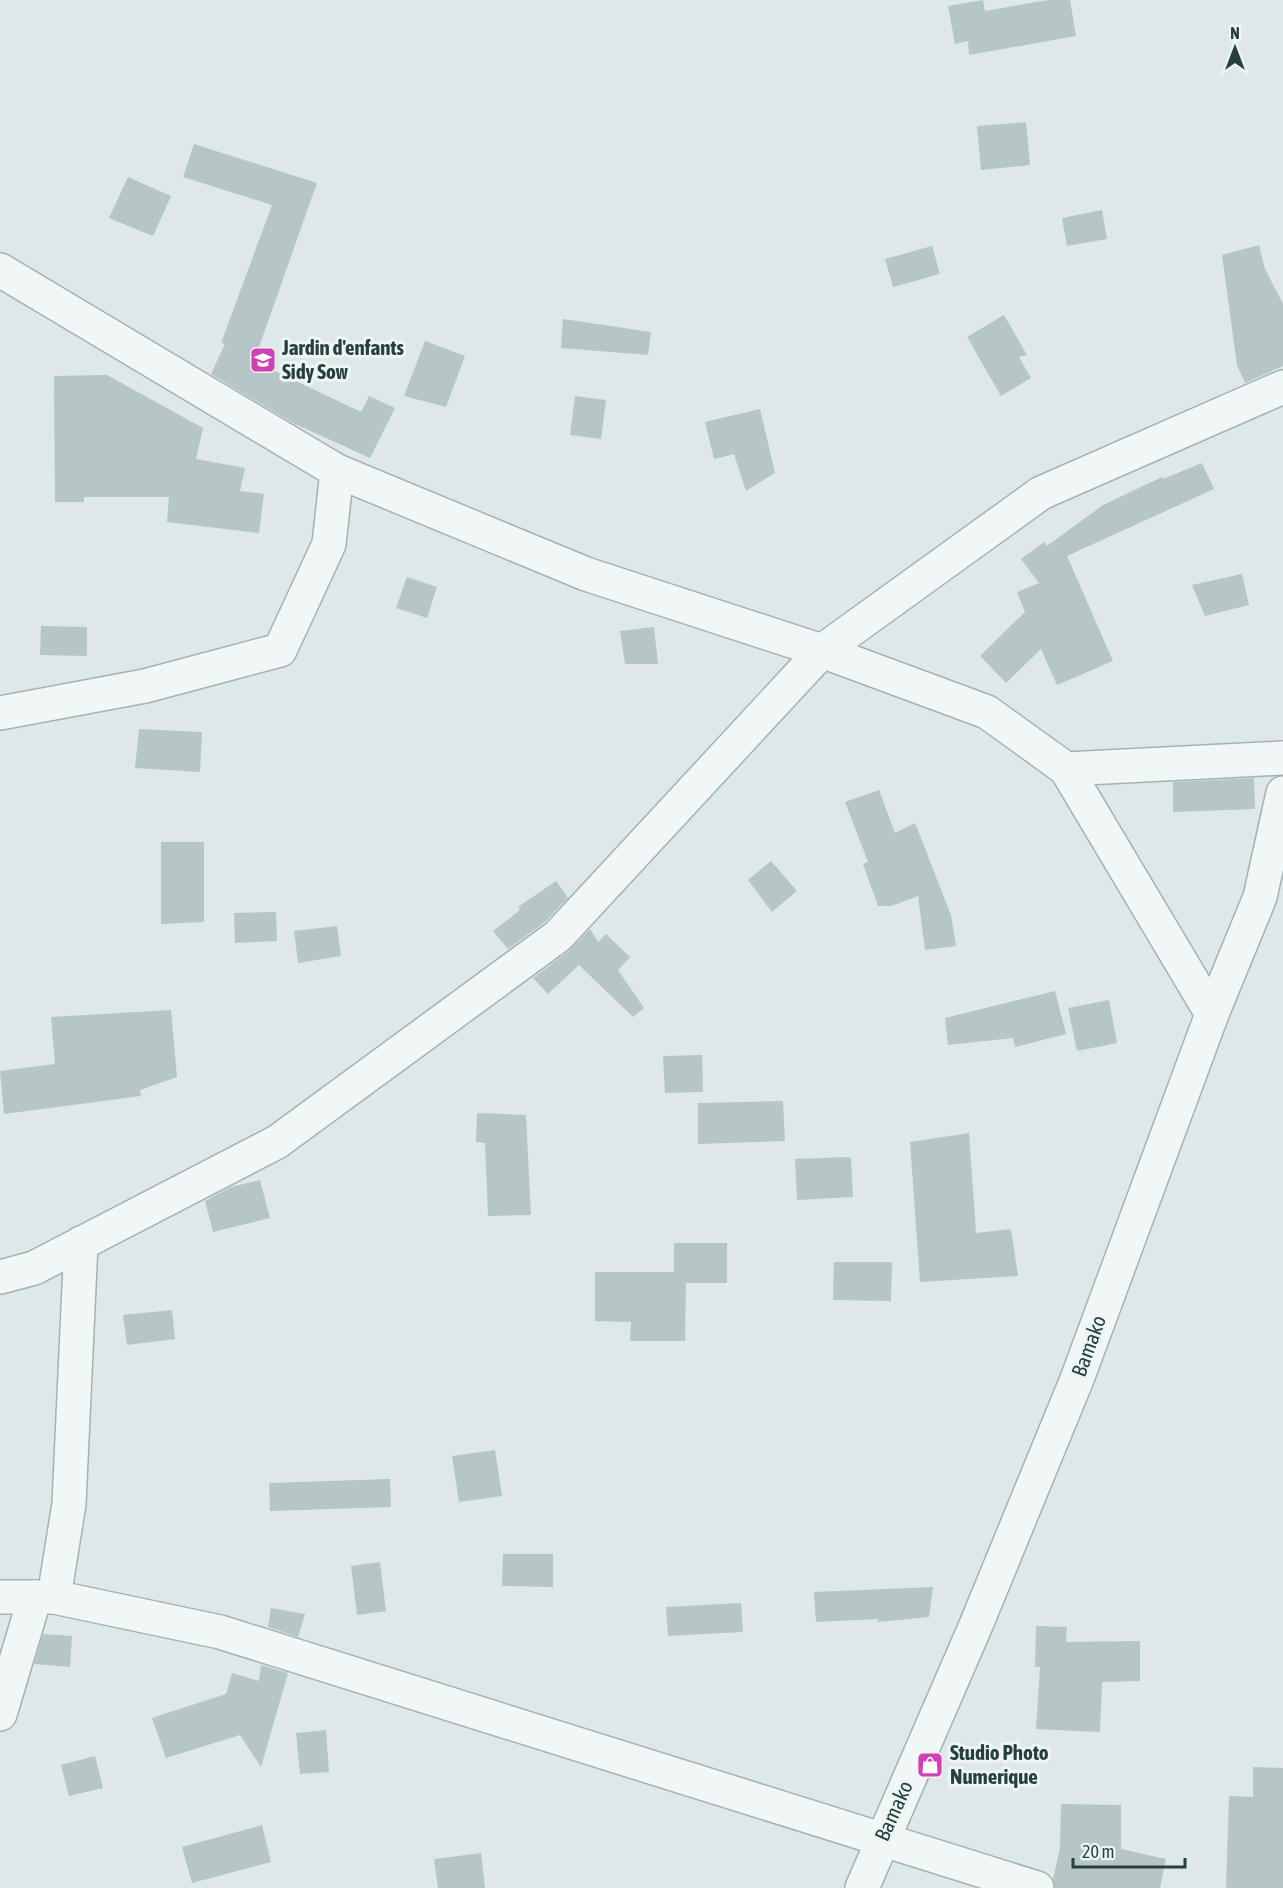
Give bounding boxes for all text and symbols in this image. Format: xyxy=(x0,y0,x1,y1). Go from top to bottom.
north arrow xyxy=(1205,18,1265,78)
text: N xyxy=(1230,24,1240,42)
place label: Jardin d'enfants Sidy Sow xyxy=(281,335,405,383)
school or university icon: Jardin d'enfants Sidy Sow xyxy=(248,345,278,375)
street label: Bamako xyxy=(1066,1312,1110,1380)
place label: Studio Photo Numerique xyxy=(950,1740,1049,1788)
shop icon: Studio Photo Numerique xyxy=(915,1750,945,1780)
street label: Bamako xyxy=(869,1777,917,1844)
scale bar xyxy=(1073,1831,1186,1869)
text: 20 m xyxy=(1082,1841,1114,1862)

